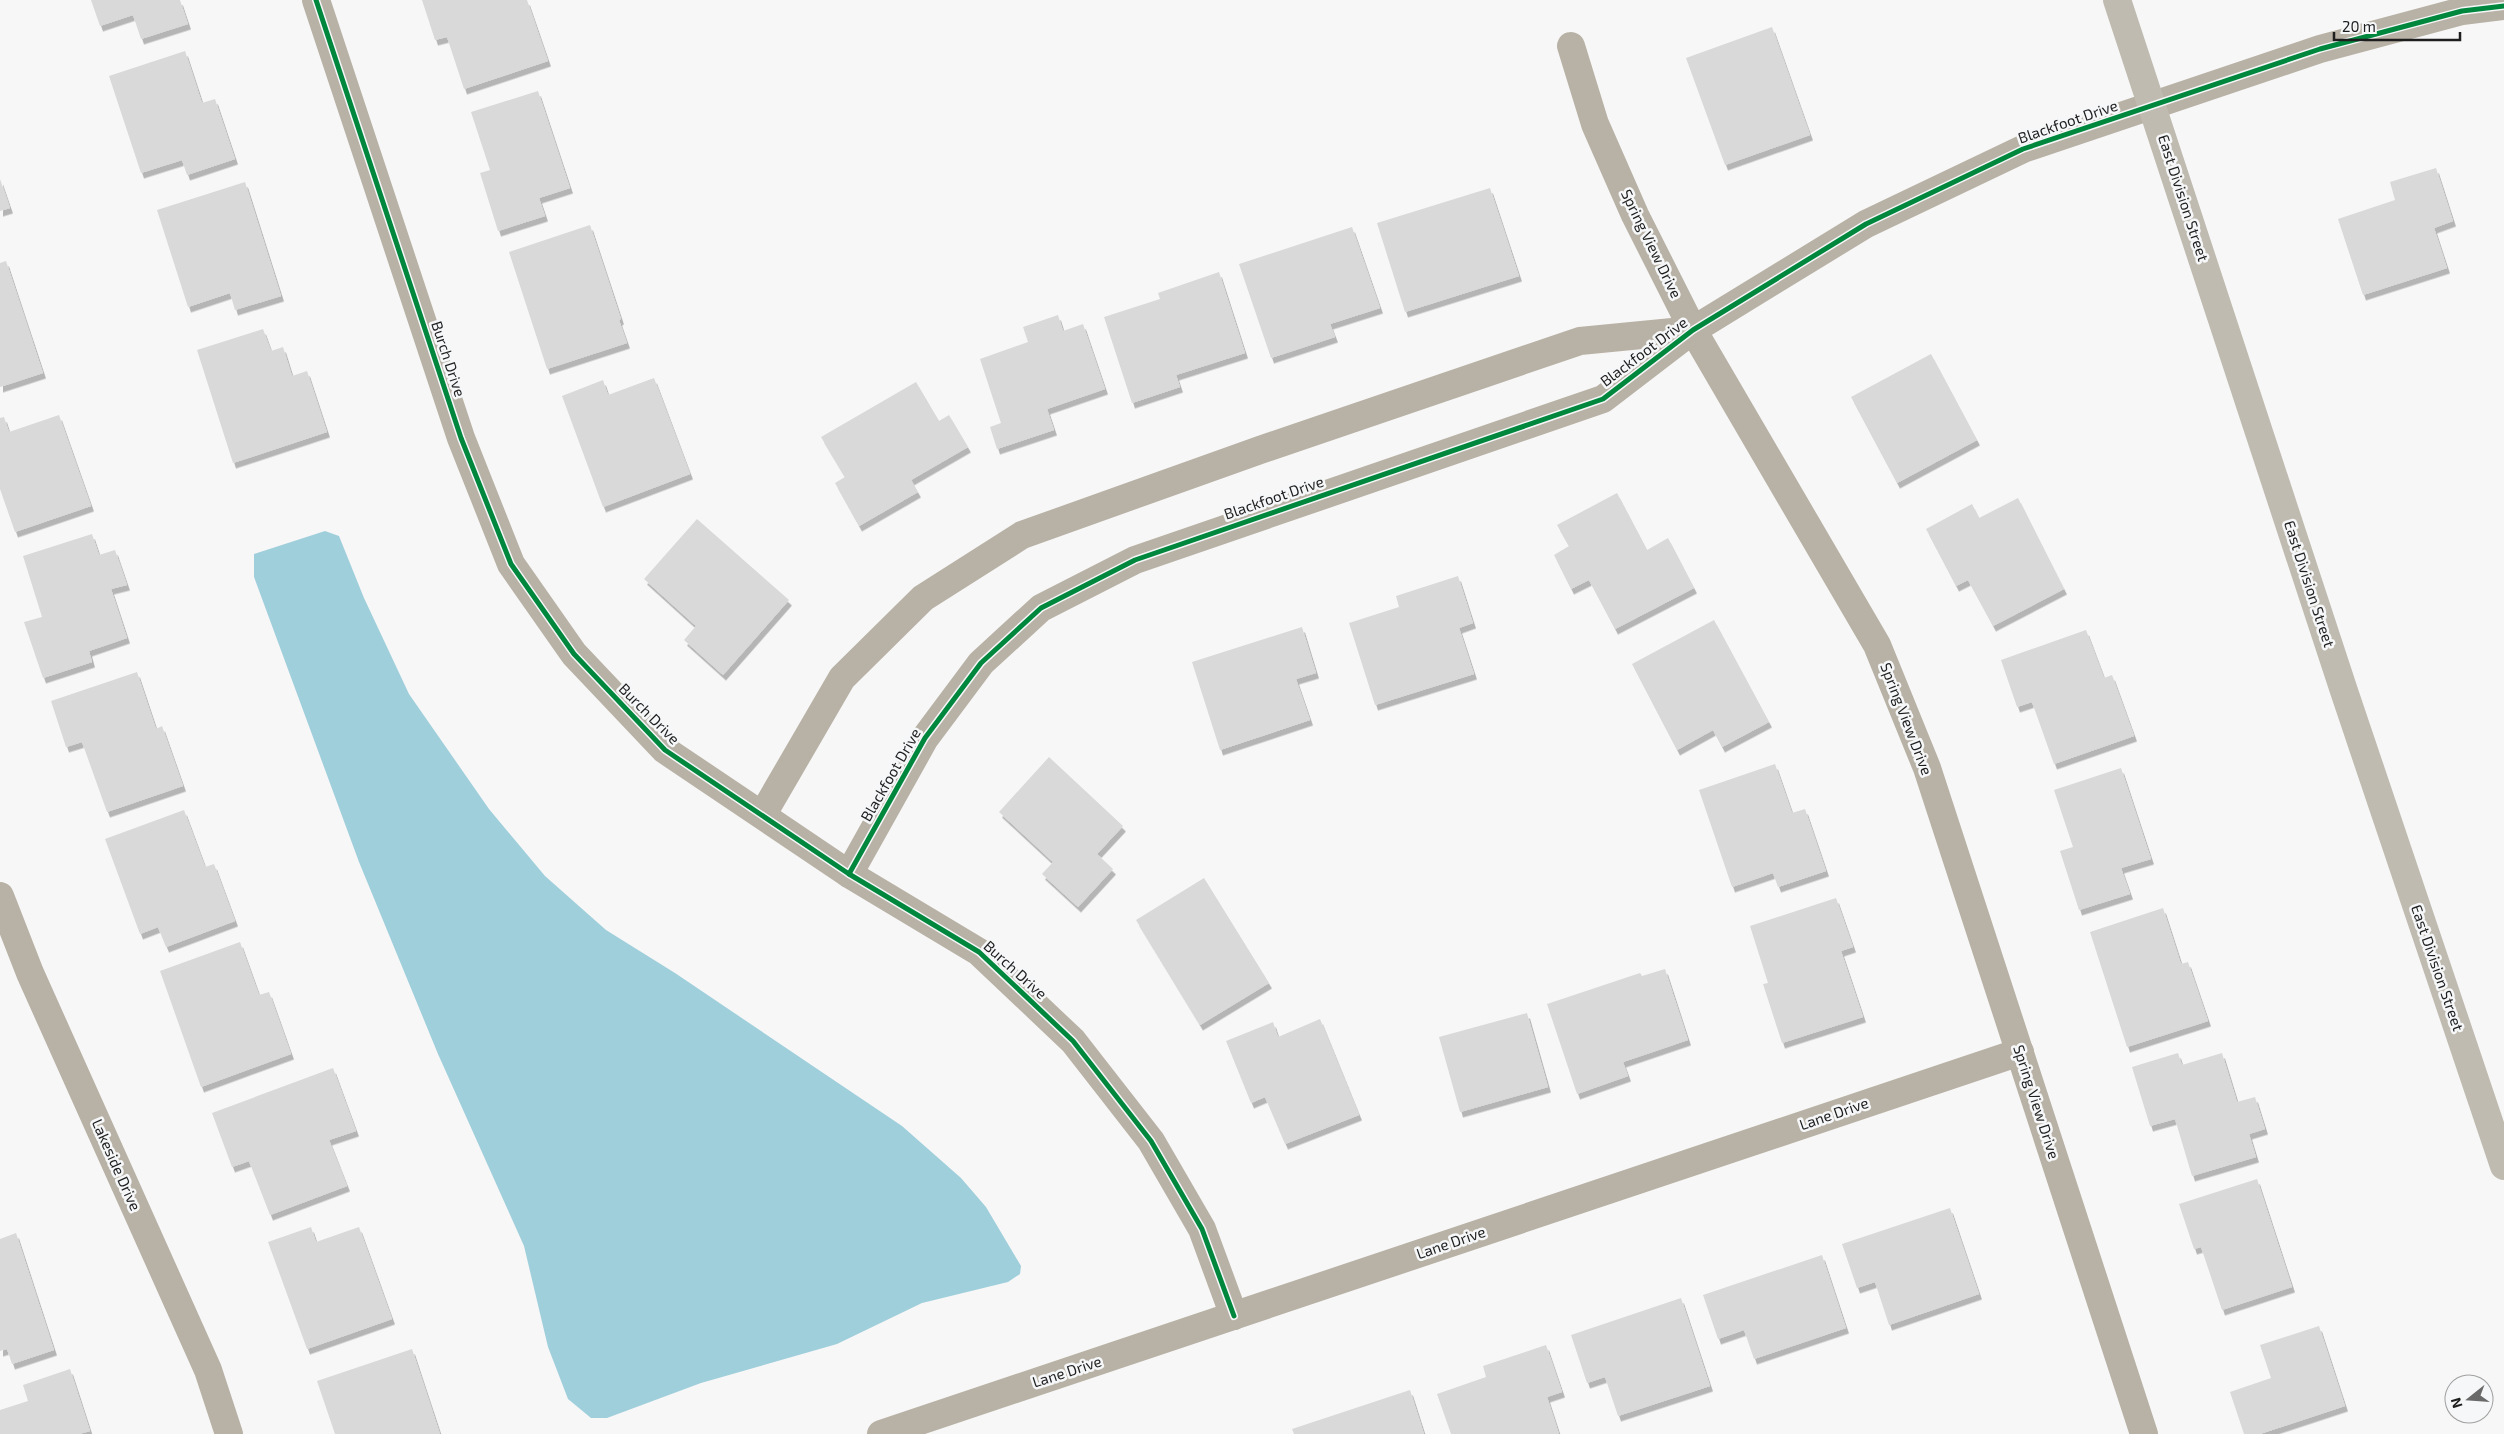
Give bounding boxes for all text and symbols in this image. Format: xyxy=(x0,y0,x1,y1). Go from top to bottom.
scale bar xyxy=(2334,10,2460,42)
text: 20 m xyxy=(2342,17,2376,35)
street label: Blackfoot Drive xyxy=(2015,96,2120,147)
street label: East Division Street xyxy=(2155,132,2213,264)
street label: Spring View Drive xyxy=(1618,186,1686,301)
street label: Blackfoot Drive xyxy=(1596,313,1690,390)
street label: Burch Drive xyxy=(428,318,470,399)
street label: Blackfoot Drive xyxy=(1221,472,1326,523)
street label: East Division Street xyxy=(2281,518,2339,650)
street label: Spring View Drive xyxy=(1877,660,1937,777)
street label: Burch Drive xyxy=(616,679,684,747)
street label: Blackfoot Drive xyxy=(856,725,924,824)
street label: East Division Street xyxy=(2408,902,2468,1033)
street label: Burch Drive xyxy=(980,936,1051,1002)
street label: Spring View Drive xyxy=(2010,1042,2064,1161)
street label: Lane Drive xyxy=(1797,1093,1870,1133)
street label: Lakeside Drive xyxy=(89,1116,145,1213)
street label: Lane Drive xyxy=(1414,1222,1487,1262)
street label: Lane Drive xyxy=(1030,1351,1104,1391)
north arrow xyxy=(2444,1374,2494,1424)
text: N xyxy=(2446,1396,2466,1410)

